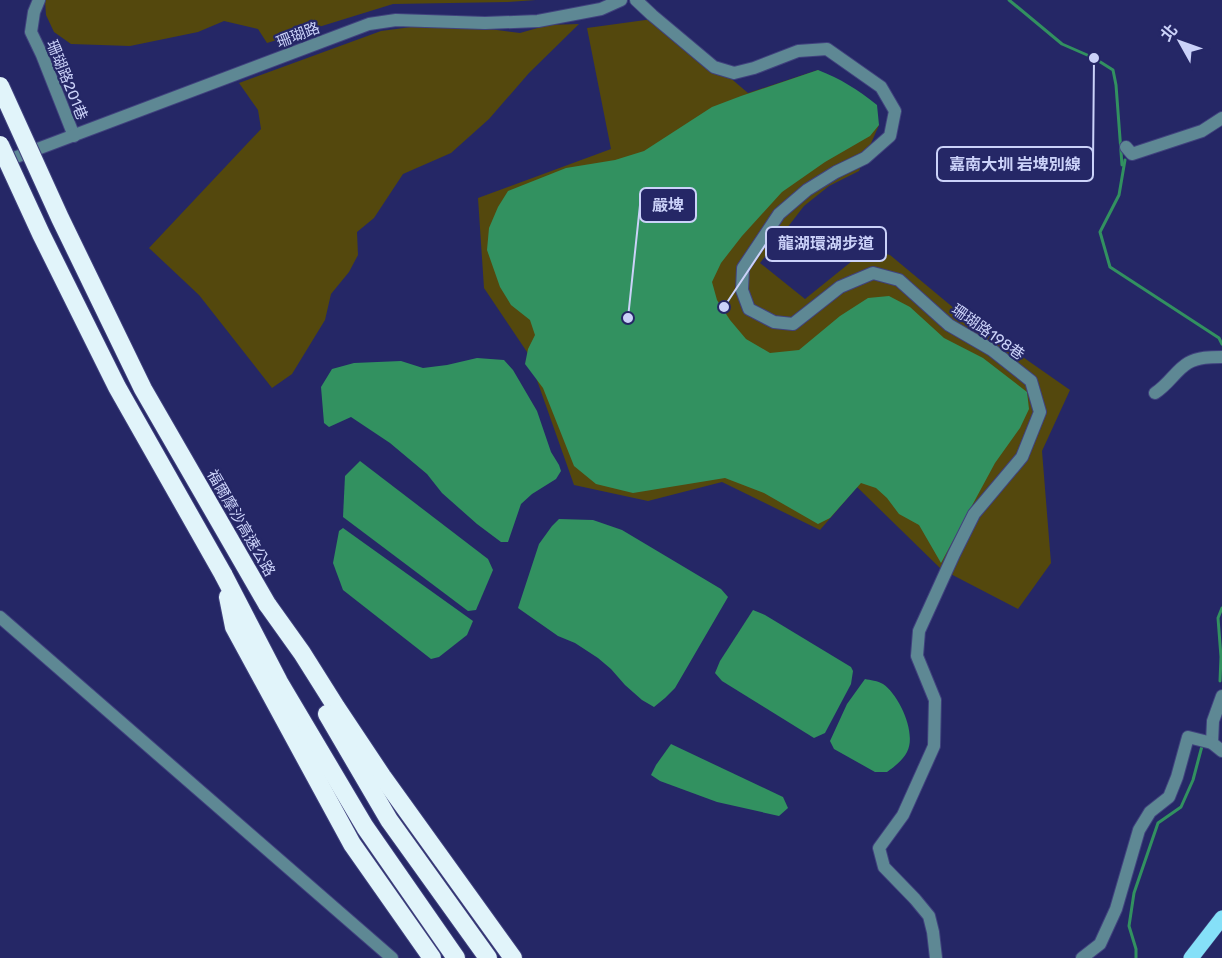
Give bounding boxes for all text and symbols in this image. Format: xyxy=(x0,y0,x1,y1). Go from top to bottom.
north arrow xyxy=(1150,12,1210,72)
street label: 珊瑚路 xyxy=(274,19,322,51)
text: 北 xyxy=(1156,20,1181,45)
street label: 珊瑚路201巷 xyxy=(43,37,91,123)
callout: 嘉南大圳 岩埤別線 xyxy=(937,147,1093,181)
text: 嘉南大圳 岩埤別線 xyxy=(949,155,1081,174)
callout: 嚴埤 xyxy=(640,188,696,222)
text: 嚴埤 xyxy=(652,196,684,215)
callout: 龍湖環湖步道 xyxy=(766,227,886,261)
text: 龍湖環湖步道 xyxy=(778,234,874,253)
street label: 珊瑚路198巷 xyxy=(948,300,1028,364)
street label: 福爾摩沙高速公路 xyxy=(203,467,279,579)

